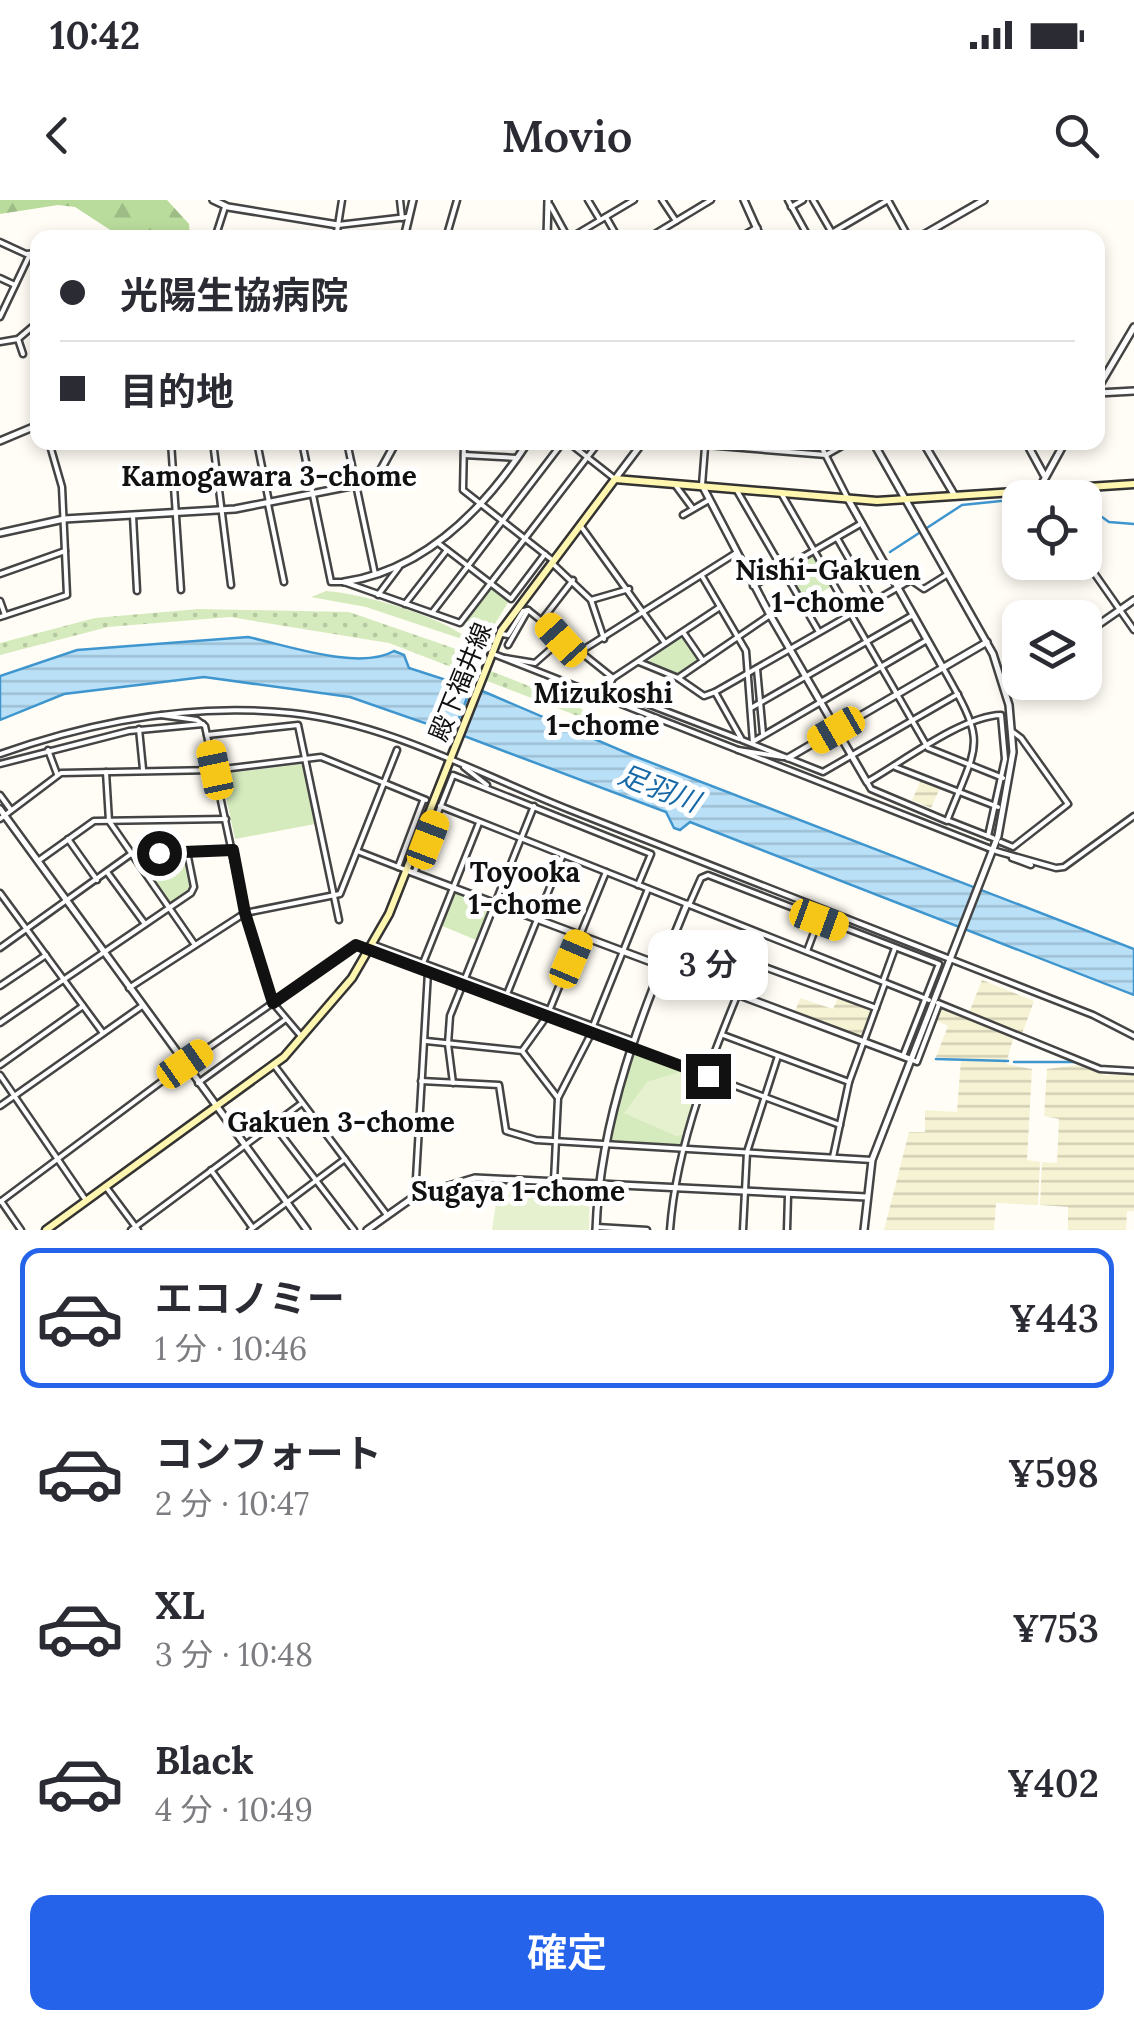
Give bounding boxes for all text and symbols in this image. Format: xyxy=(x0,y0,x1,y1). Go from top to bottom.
text: 10:42 xyxy=(50,11,140,59)
text: Movio xyxy=(501,107,633,164)
icon: back xyxy=(30,108,85,163)
icon: search xyxy=(1049,108,1104,163)
text: 光陽生協病院 xyxy=(120,271,348,319)
text: 目的地 xyxy=(120,367,234,415)
district label: Kamogawara 3-chome xyxy=(121,458,417,494)
map controls xyxy=(1002,480,1102,700)
button: locate xyxy=(1002,480,1102,580)
district label: Nishi-Gakuen 1-chome xyxy=(735,552,921,620)
button: layers xyxy=(1002,600,1102,700)
car xyxy=(530,608,592,672)
street label: 殿下福井線 xyxy=(422,618,498,746)
district label: Mizukoshi 1-chome xyxy=(533,675,673,743)
car xyxy=(803,702,869,758)
car xyxy=(194,738,236,802)
water label: 足羽川 xyxy=(613,756,707,821)
car xyxy=(403,807,453,873)
route start xyxy=(137,831,182,876)
district label: Toyooka 1-chome xyxy=(468,854,582,922)
car xyxy=(786,896,852,944)
car xyxy=(545,926,597,992)
callout: 3 分 xyxy=(648,931,768,1001)
text: 3 分 xyxy=(679,944,737,985)
car xyxy=(152,1035,218,1093)
route end xyxy=(686,1054,731,1099)
district label: Gakuen 3-chome xyxy=(227,1104,455,1140)
district label: Sugaya 1-chome xyxy=(411,1173,625,1209)
icon: car xyxy=(35,1273,125,1363)
text: エコノミー xyxy=(155,1274,345,1322)
text: ¥443 xyxy=(1009,1294,1099,1342)
text: 1 分 · 10:46 xyxy=(155,1328,307,1369)
icon: car xyxy=(35,1428,125,1518)
text: コンフォート xyxy=(155,1429,382,1477)
text: ¥598 xyxy=(1008,1449,1099,1497)
text: 2 分 · 10:47 xyxy=(155,1483,309,1524)
text: XL xyxy=(155,1581,205,1629)
icon: car xyxy=(35,1583,125,1673)
text: ¥753 xyxy=(1012,1604,1099,1652)
text: 3 分 · 10:48 xyxy=(155,1634,313,1675)
text: Black xyxy=(155,1736,254,1784)
icon: car xyxy=(35,1738,125,1828)
text: ¥402 xyxy=(1007,1759,1099,1807)
text: 4 分 · 10:49 xyxy=(155,1789,313,1830)
button: 確定 xyxy=(30,1895,1104,2010)

